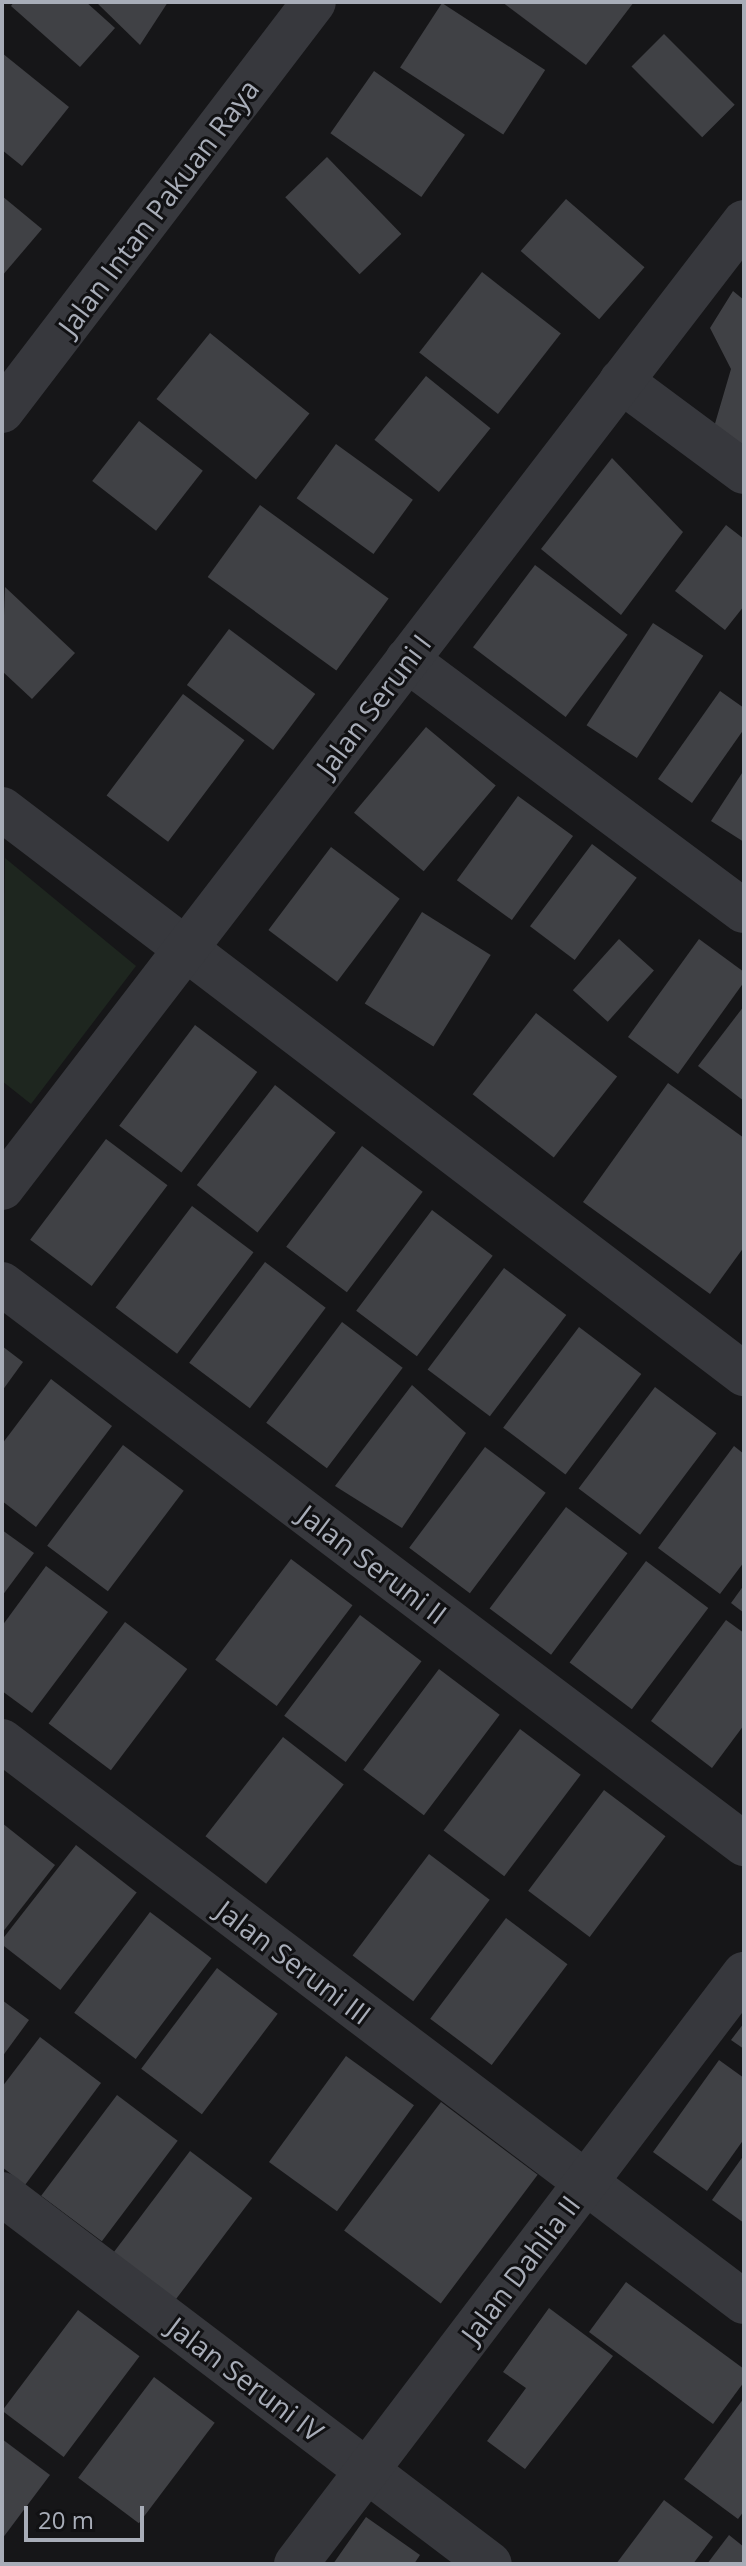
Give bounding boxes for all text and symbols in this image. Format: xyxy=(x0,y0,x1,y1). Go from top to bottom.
street label: Jalan Intan Pakuan Raya xyxy=(51,72,265,342)
street label: Jalan Seruni I xyxy=(309,627,437,783)
street label: Jalan Seruni II xyxy=(292,1497,454,1631)
street label: Jalan Seruni III xyxy=(210,1893,378,2031)
street label: Jalan Dahlia II xyxy=(454,2189,586,2349)
street label: Jalan Seruni IV xyxy=(162,2310,330,2448)
scale bar xyxy=(28,2490,148,2540)
text: 20 m xyxy=(38,2503,94,2536)

